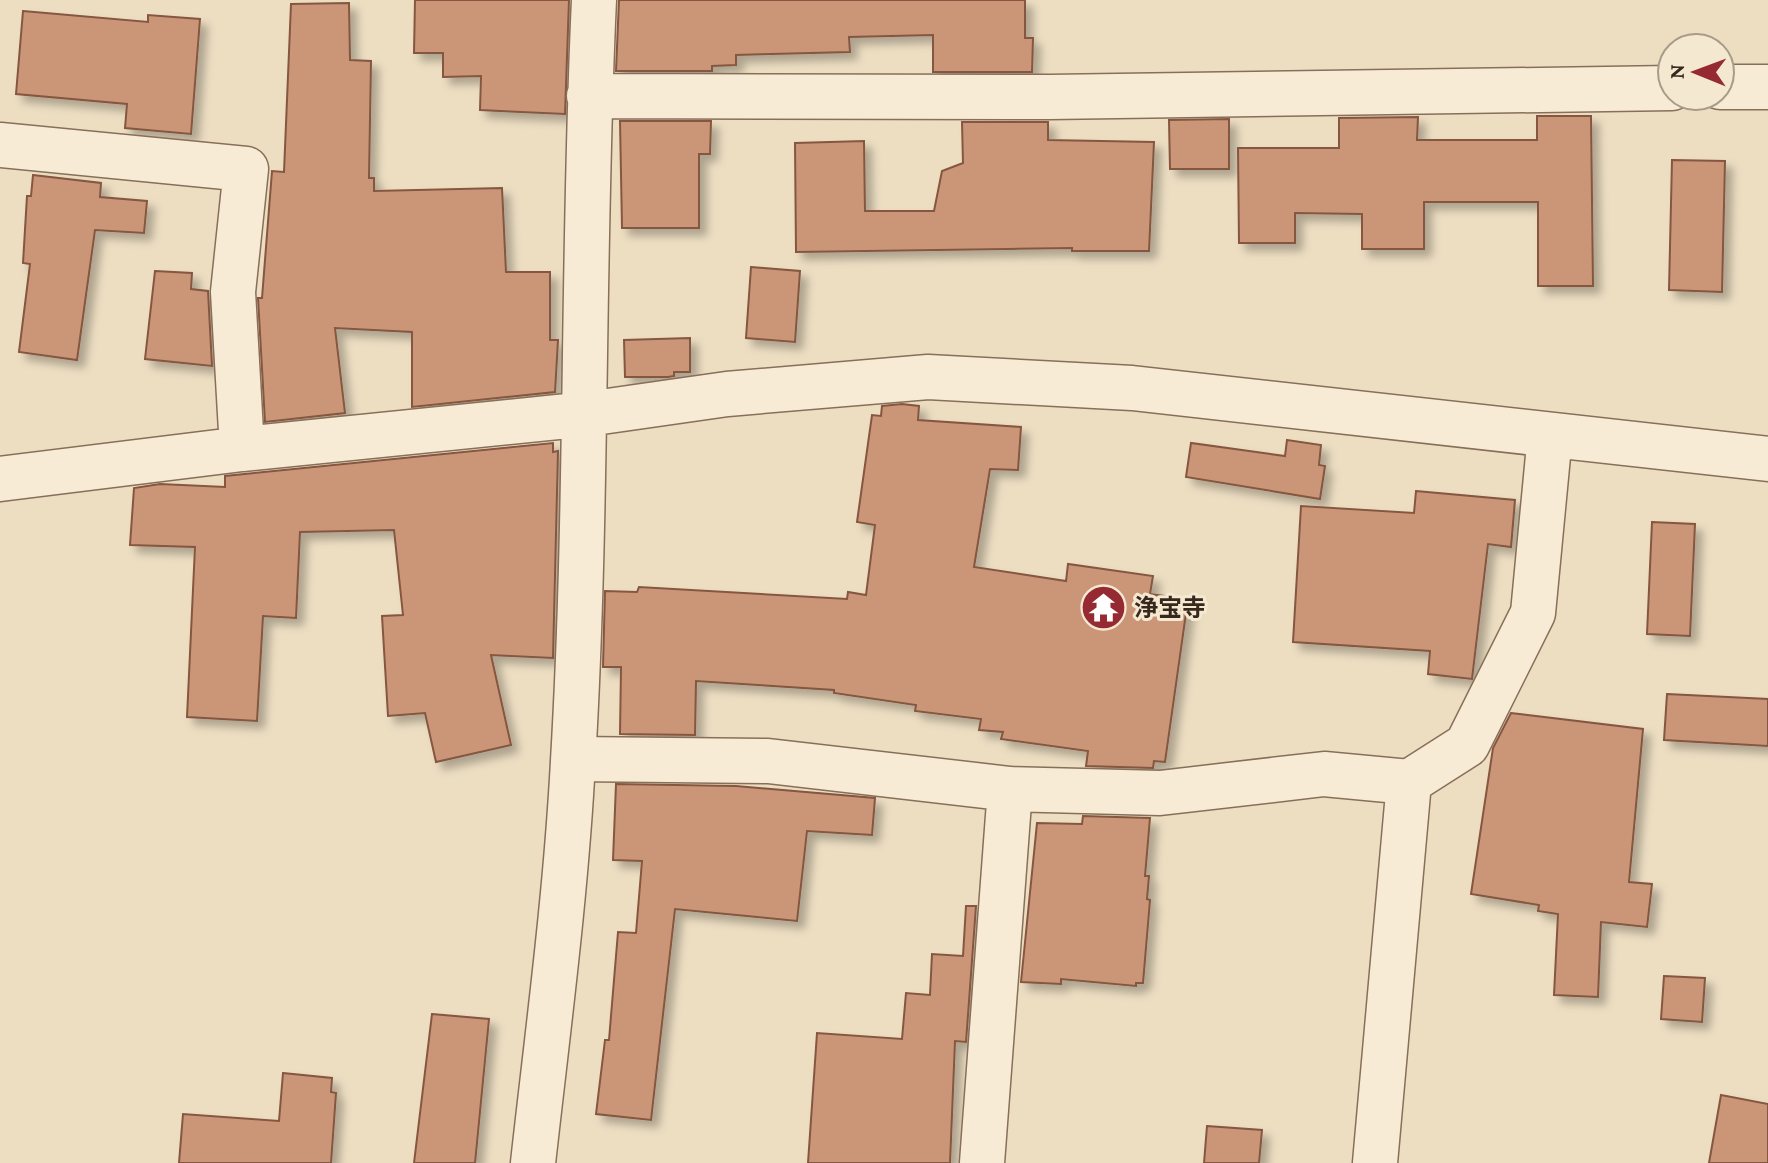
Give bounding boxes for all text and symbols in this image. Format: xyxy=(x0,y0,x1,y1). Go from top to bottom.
north arrow xyxy=(1656,32,1736,112)
text: N xyxy=(1664,64,1689,79)
temple icon: 浄宝寺 xyxy=(1079,583,1127,631)
place label: 浄宝寺 xyxy=(1134,594,1206,621)

